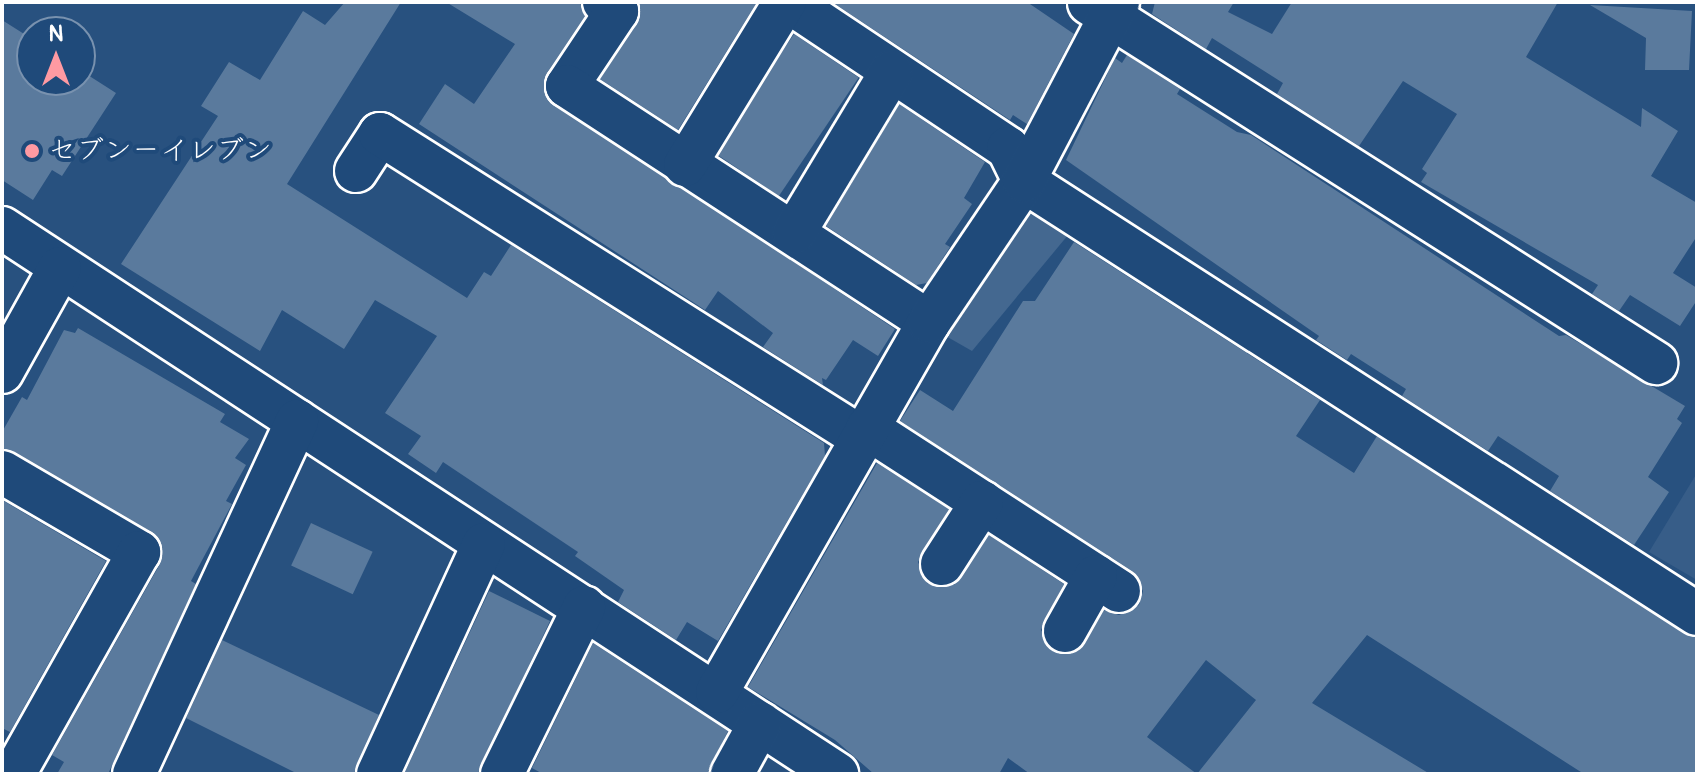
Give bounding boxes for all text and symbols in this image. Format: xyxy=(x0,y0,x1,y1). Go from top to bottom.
north arrow xyxy=(16,16,96,96)
text: N xyxy=(49,20,63,48)
place label: セブン－イレブン xyxy=(48,134,272,168)
marker: セブン－イレブン xyxy=(23,142,41,160)

